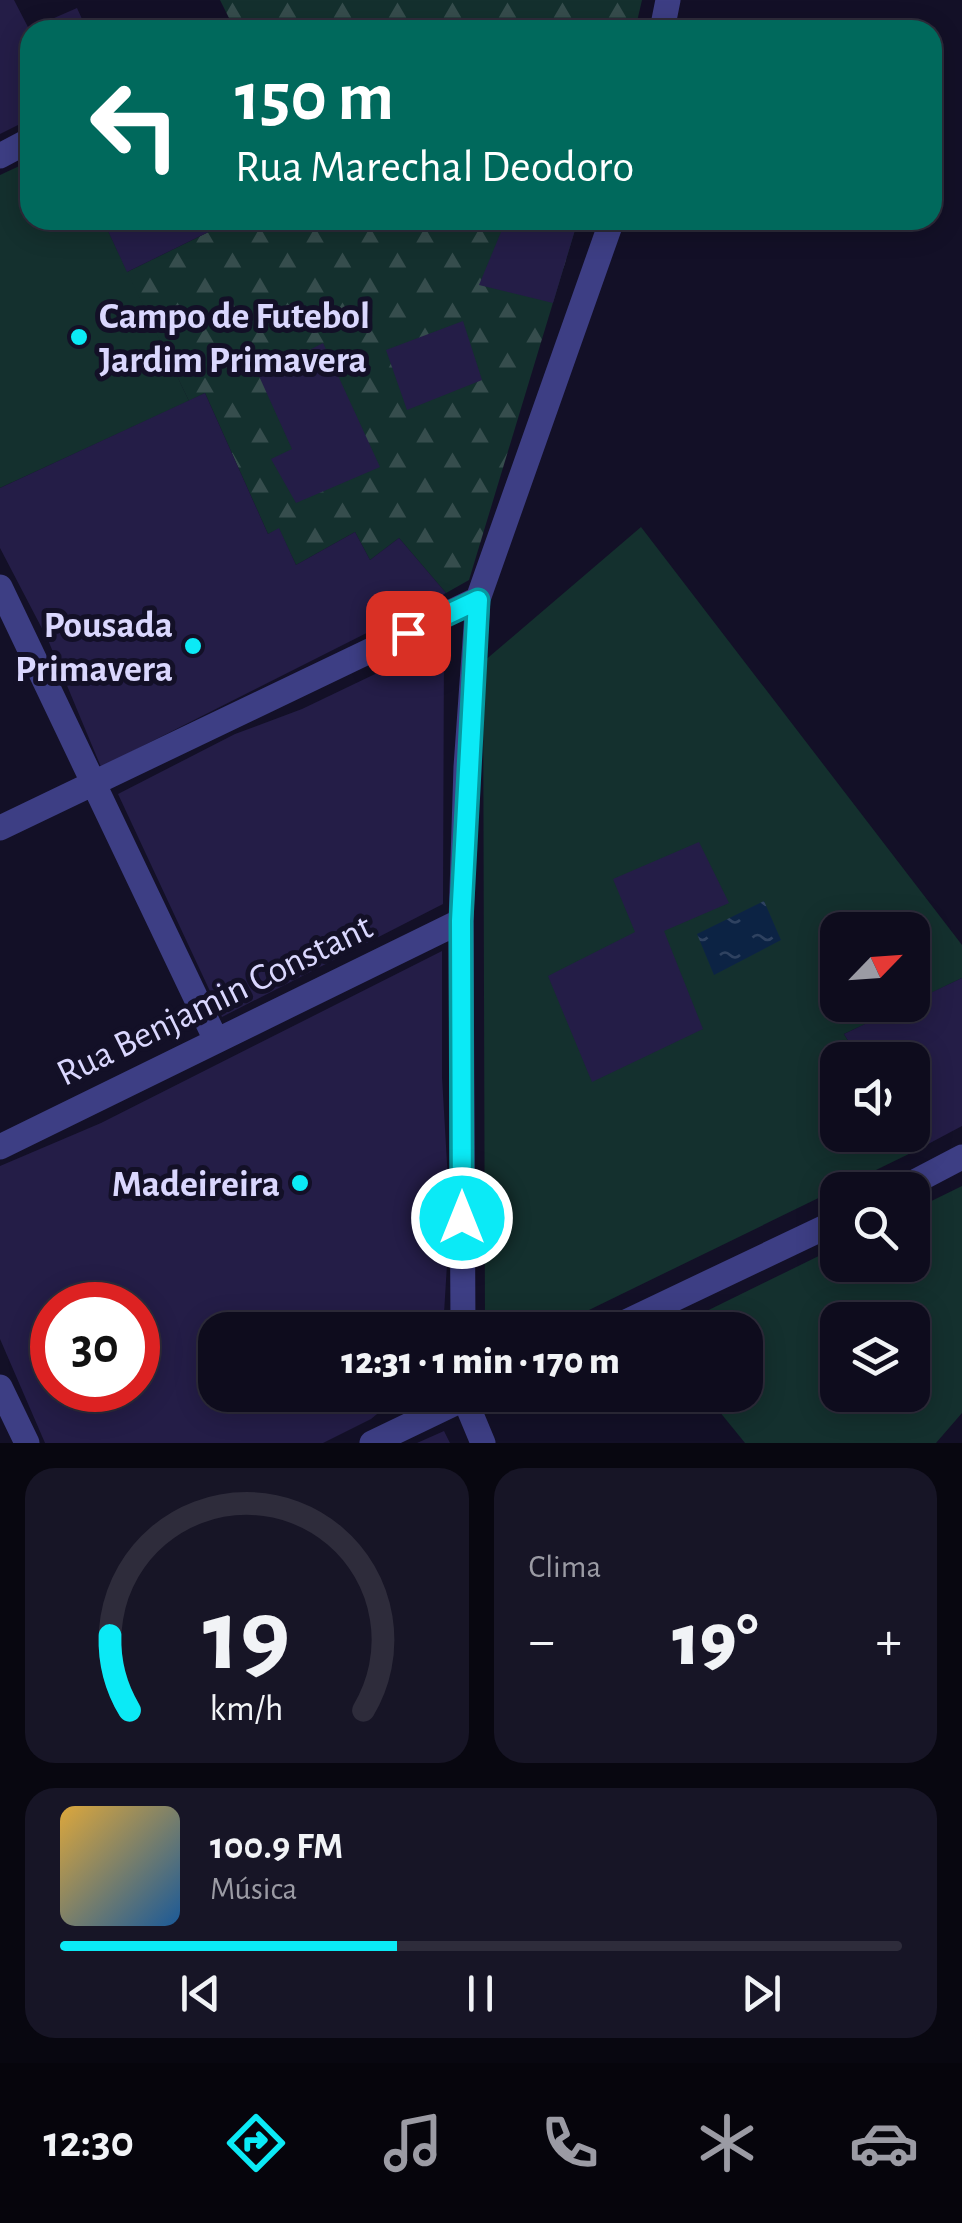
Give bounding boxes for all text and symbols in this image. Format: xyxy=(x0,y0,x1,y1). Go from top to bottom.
icon: left xyxy=(70,60,200,190)
text: 150 m xyxy=(235,63,394,133)
text: Rua Marechal Deodoro xyxy=(235,145,634,190)
place label: Campo de Futebol Jardim Primavera xyxy=(99,298,370,380)
marker: Campo de Futebol Jardim Primavera xyxy=(68,326,90,348)
pin xyxy=(366,591,451,676)
icon: arrive xyxy=(381,606,436,661)
place label: Pousada Primavera xyxy=(15,607,173,689)
marker: Pousada Primavera xyxy=(182,635,204,657)
street label: Rua Benjamin Constant xyxy=(51,908,378,1094)
north arrow xyxy=(820,912,930,1022)
map controls xyxy=(820,912,930,1412)
button: sound xyxy=(820,1042,930,1152)
place label: Madeireira xyxy=(112,1166,280,1204)
position arrow xyxy=(410,1166,514,1270)
marker: Madeireira xyxy=(289,1172,311,1194)
button: search xyxy=(820,1172,930,1282)
speed limit sign: 30 xyxy=(30,1282,160,1412)
button: layers xyxy=(820,1302,930,1412)
text: 12:31 · 1 min · 170 m xyxy=(341,1343,620,1381)
text: Clima xyxy=(529,1551,601,1583)
text: 19 xyxy=(203,1585,291,1689)
text: 19° xyxy=(672,1604,758,1679)
text: − xyxy=(529,1614,555,1669)
text: + xyxy=(876,1614,902,1669)
text: km/h xyxy=(210,1691,284,1727)
text: 100.9 FM xyxy=(210,1828,343,1866)
text: Música xyxy=(210,1873,297,1905)
icon: previous xyxy=(173,1966,228,2021)
icon: pause xyxy=(453,1966,508,2021)
icon: next xyxy=(734,1966,789,2021)
icon: directions xyxy=(221,2108,291,2178)
icon: music xyxy=(378,2108,448,2178)
icon: phone xyxy=(535,2108,605,2178)
icon: climate xyxy=(692,2108,762,2178)
icon: car xyxy=(849,2108,919,2178)
text: 12:30 xyxy=(43,2120,134,2165)

